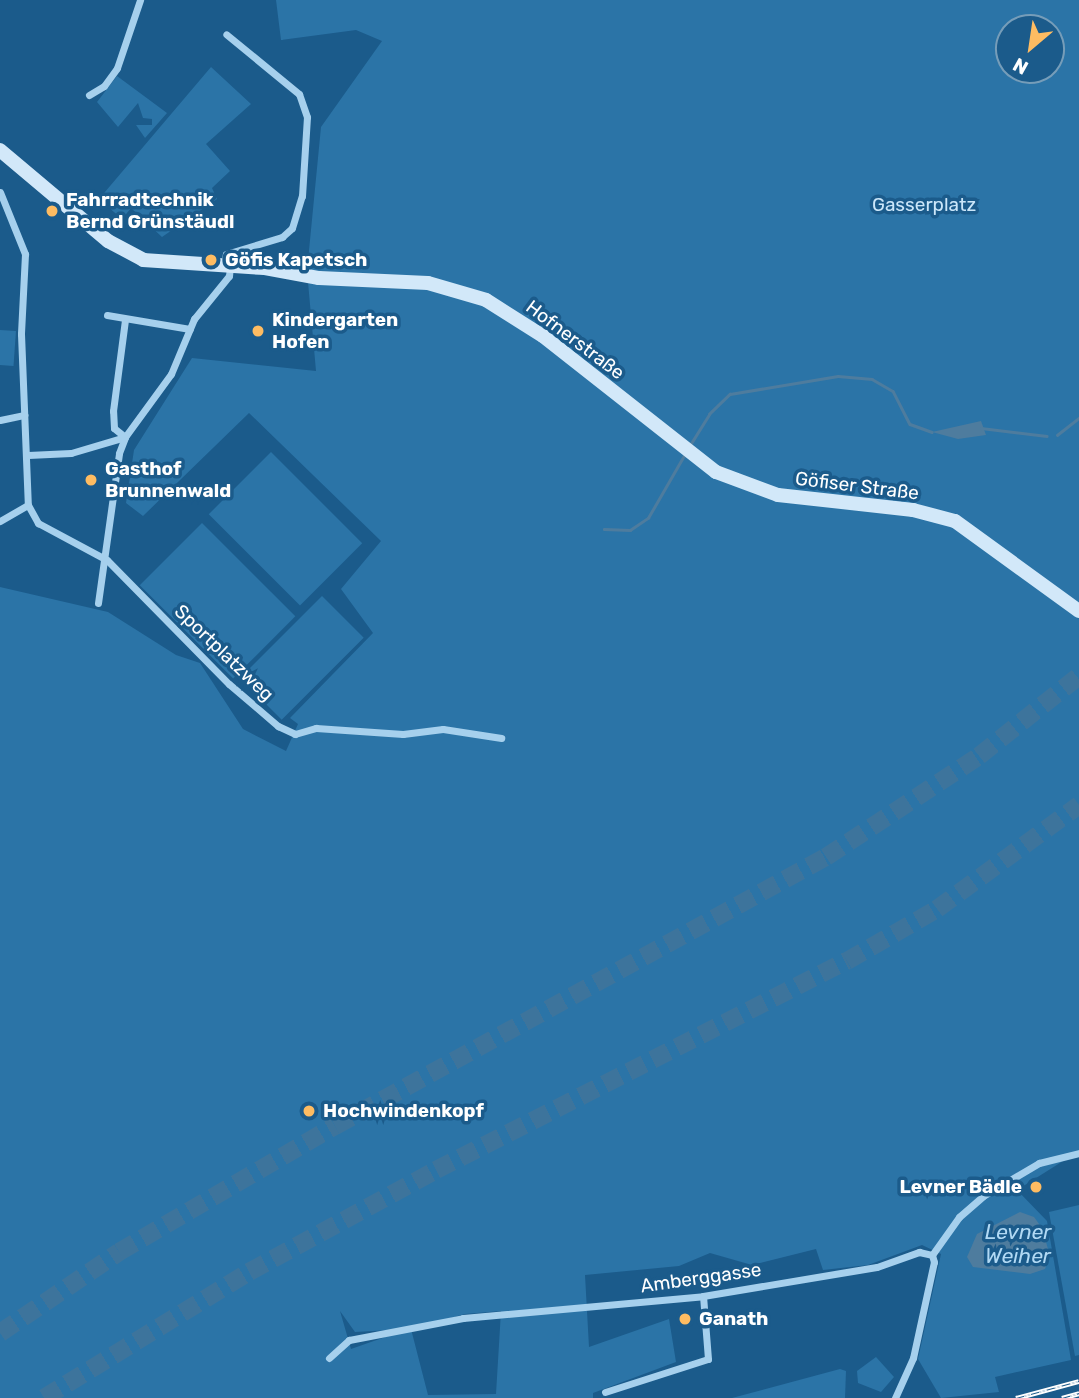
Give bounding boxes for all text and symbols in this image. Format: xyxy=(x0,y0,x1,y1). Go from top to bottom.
north arrow xyxy=(995,14,1065,84)
text: N xyxy=(1009,53,1032,79)
place label: Fahrradtechnik Bernd Grünstäudl xyxy=(66,189,234,233)
park label: Gasserplatz xyxy=(872,194,976,216)
marker: Fahrradtechnik Bernd Grünstäudl xyxy=(44,203,60,219)
place label: Göfis Kapetsch xyxy=(225,249,367,271)
marker: Göfis Kapetsch xyxy=(203,252,219,268)
street label: Hofnerstraße xyxy=(521,296,629,384)
place label: Kindergarten Hofen xyxy=(272,309,398,353)
marker: Kindergarten Hofen xyxy=(250,323,266,339)
place label: Gasthof Brunnenwald xyxy=(105,458,231,502)
street label: Göfiser Straße xyxy=(794,467,920,505)
marker: Gasthof Brunnenwald xyxy=(83,472,99,488)
street label: Sportplatzweg xyxy=(170,600,278,706)
place label: Hochwindenkopf xyxy=(323,1100,484,1122)
marker: Hochwindenkopf xyxy=(301,1103,317,1119)
place label: Levner Bädle xyxy=(899,1176,1022,1198)
marker: Levner Bädle xyxy=(1028,1179,1044,1195)
water label: Levner Weiher xyxy=(985,1219,1051,1269)
street label: Amberggasse xyxy=(639,1258,763,1298)
place label: Ganath xyxy=(699,1308,768,1330)
marker: Ganath xyxy=(677,1311,693,1327)

